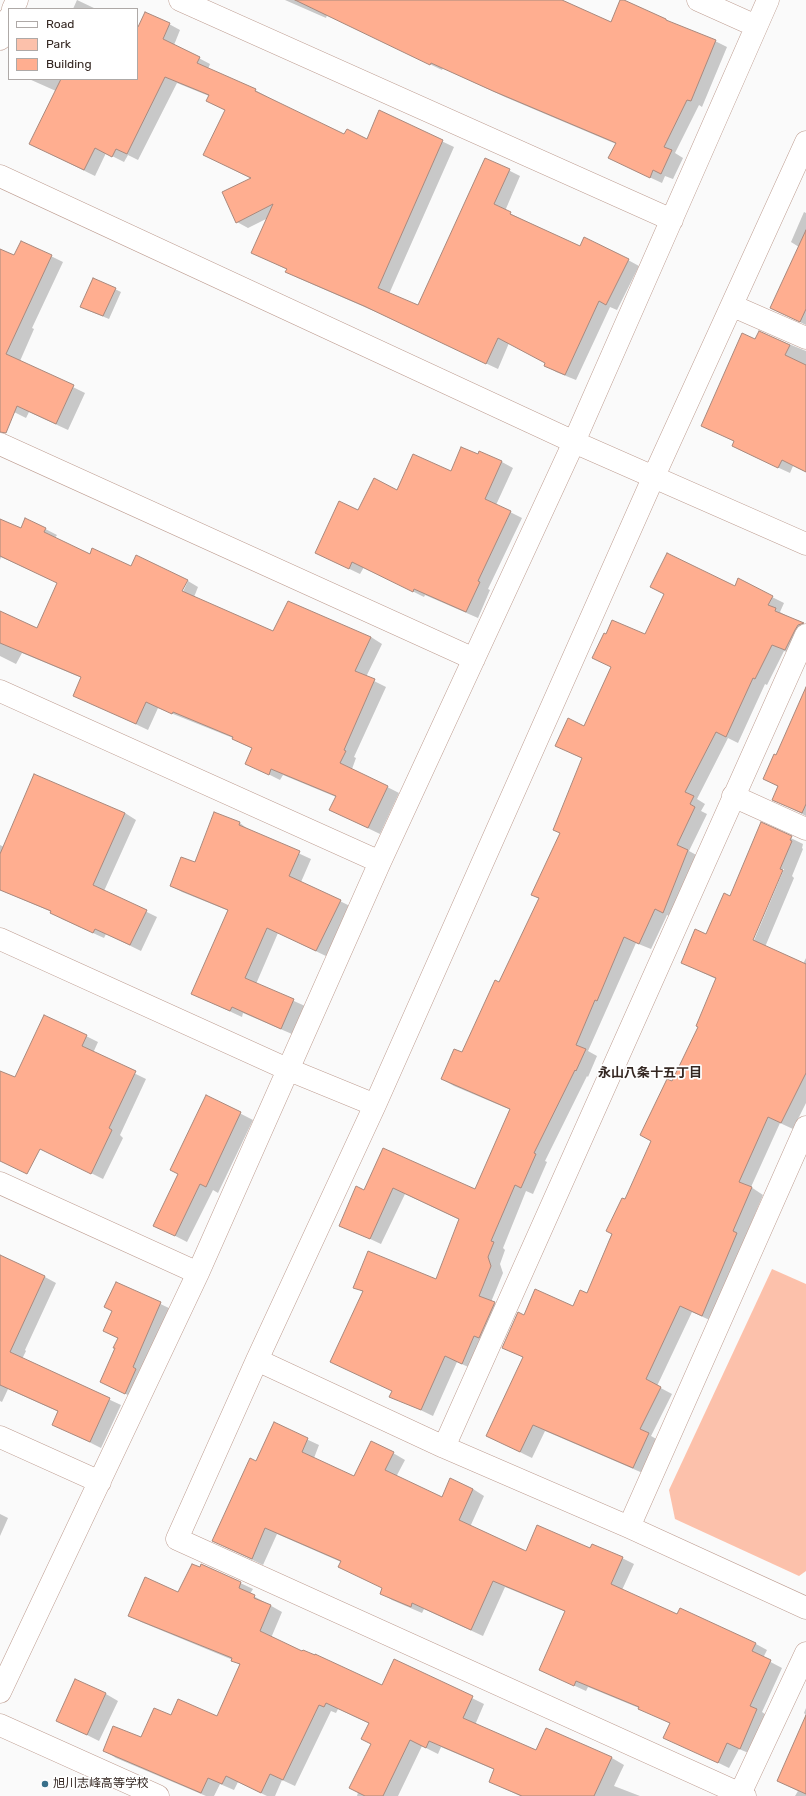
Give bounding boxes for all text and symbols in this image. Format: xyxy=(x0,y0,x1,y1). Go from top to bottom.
legend xyxy=(8,8,138,80)
text: Road xyxy=(46,17,74,31)
text: Park xyxy=(46,37,71,51)
text: Building xyxy=(46,57,92,71)
district label: 永山八条十五丁目 xyxy=(598,1065,702,1081)
place label: 旭川志峰高等学校 xyxy=(53,1777,149,1791)
marker: 旭川志峰高等学校 xyxy=(40,1779,50,1789)

